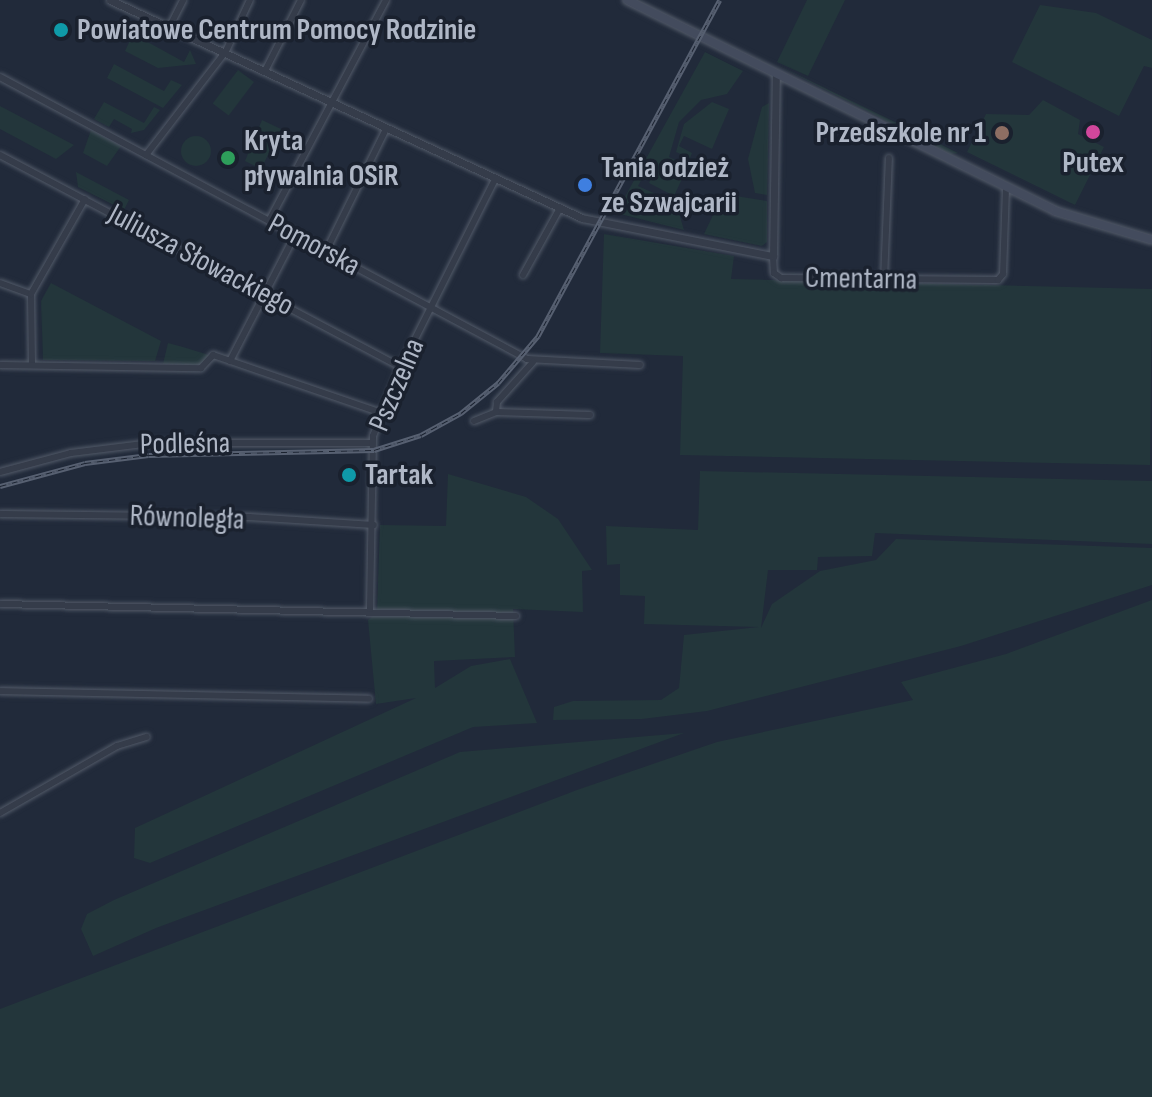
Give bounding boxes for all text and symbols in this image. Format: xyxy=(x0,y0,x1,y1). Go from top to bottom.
place label: Powiatowe Centrum Pomocy Rodzinie xyxy=(77,12,476,48)
marker: Powiatowe Centrum Pomocy Rodzinie xyxy=(52,21,70,39)
place label: Przedszkole nr 1 xyxy=(816,115,986,151)
place label: Kryta pływalnia OSiR xyxy=(244,123,399,194)
marker: Putex xyxy=(1084,123,1102,141)
marker: Przedszkole nr 1 xyxy=(993,124,1011,142)
place label: Putex xyxy=(1062,145,1124,181)
marker: Kryta pływalnia OSiR xyxy=(219,149,237,167)
place label: Tania odzież ze Szwajcarii xyxy=(601,150,737,220)
marker: Tania odzież ze Szwajcarii xyxy=(576,176,594,194)
street label: Juliusza Słowackiego xyxy=(102,196,300,324)
street label: Pomorska xyxy=(262,206,366,284)
street label: Cmentarna xyxy=(805,260,917,298)
street label: Pszczelna xyxy=(361,333,433,437)
street label: Podleśna xyxy=(139,425,231,463)
place label: Tartak xyxy=(365,457,433,493)
marker: Tartak xyxy=(340,466,358,484)
street label: Równoległa xyxy=(129,498,245,538)

